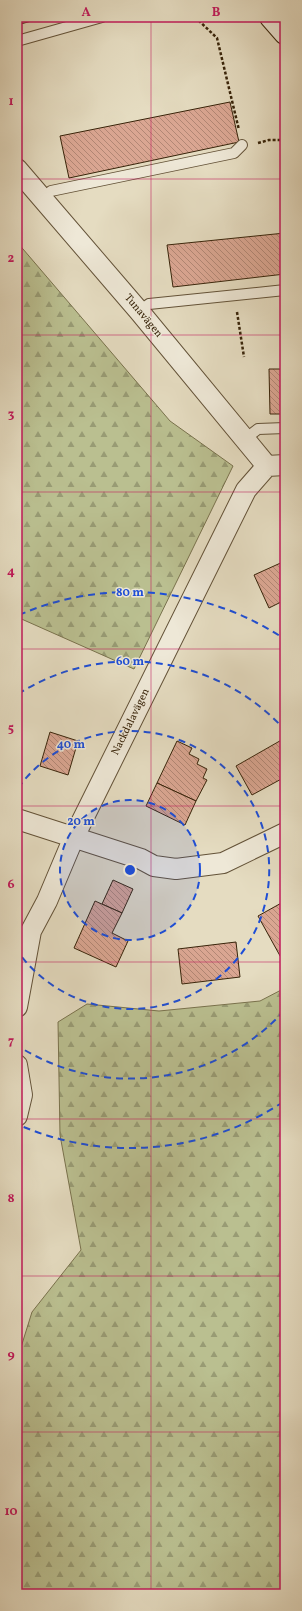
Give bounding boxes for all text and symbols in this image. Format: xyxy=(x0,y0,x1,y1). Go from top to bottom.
text: A xyxy=(81,4,91,22)
text: B xyxy=(212,4,221,22)
text: 1 xyxy=(8,93,14,111)
text: 2 xyxy=(8,250,15,268)
street label: Tunavägen xyxy=(120,291,166,341)
text: 3 xyxy=(8,406,15,424)
text: 4 xyxy=(7,563,15,581)
text: 80 m xyxy=(116,585,144,601)
text: 60 m xyxy=(116,654,144,670)
street label: Nackdalavägen xyxy=(108,686,154,758)
text: 5 xyxy=(8,720,14,738)
text: 40 m xyxy=(57,737,86,753)
text: 20 m xyxy=(67,814,95,830)
centre of rings xyxy=(123,863,137,877)
text: 6 xyxy=(7,876,15,894)
text: 7 xyxy=(8,1033,14,1051)
text: 8 xyxy=(7,1190,15,1208)
text: 9 xyxy=(7,1346,15,1364)
text: 10 xyxy=(4,1503,18,1521)

